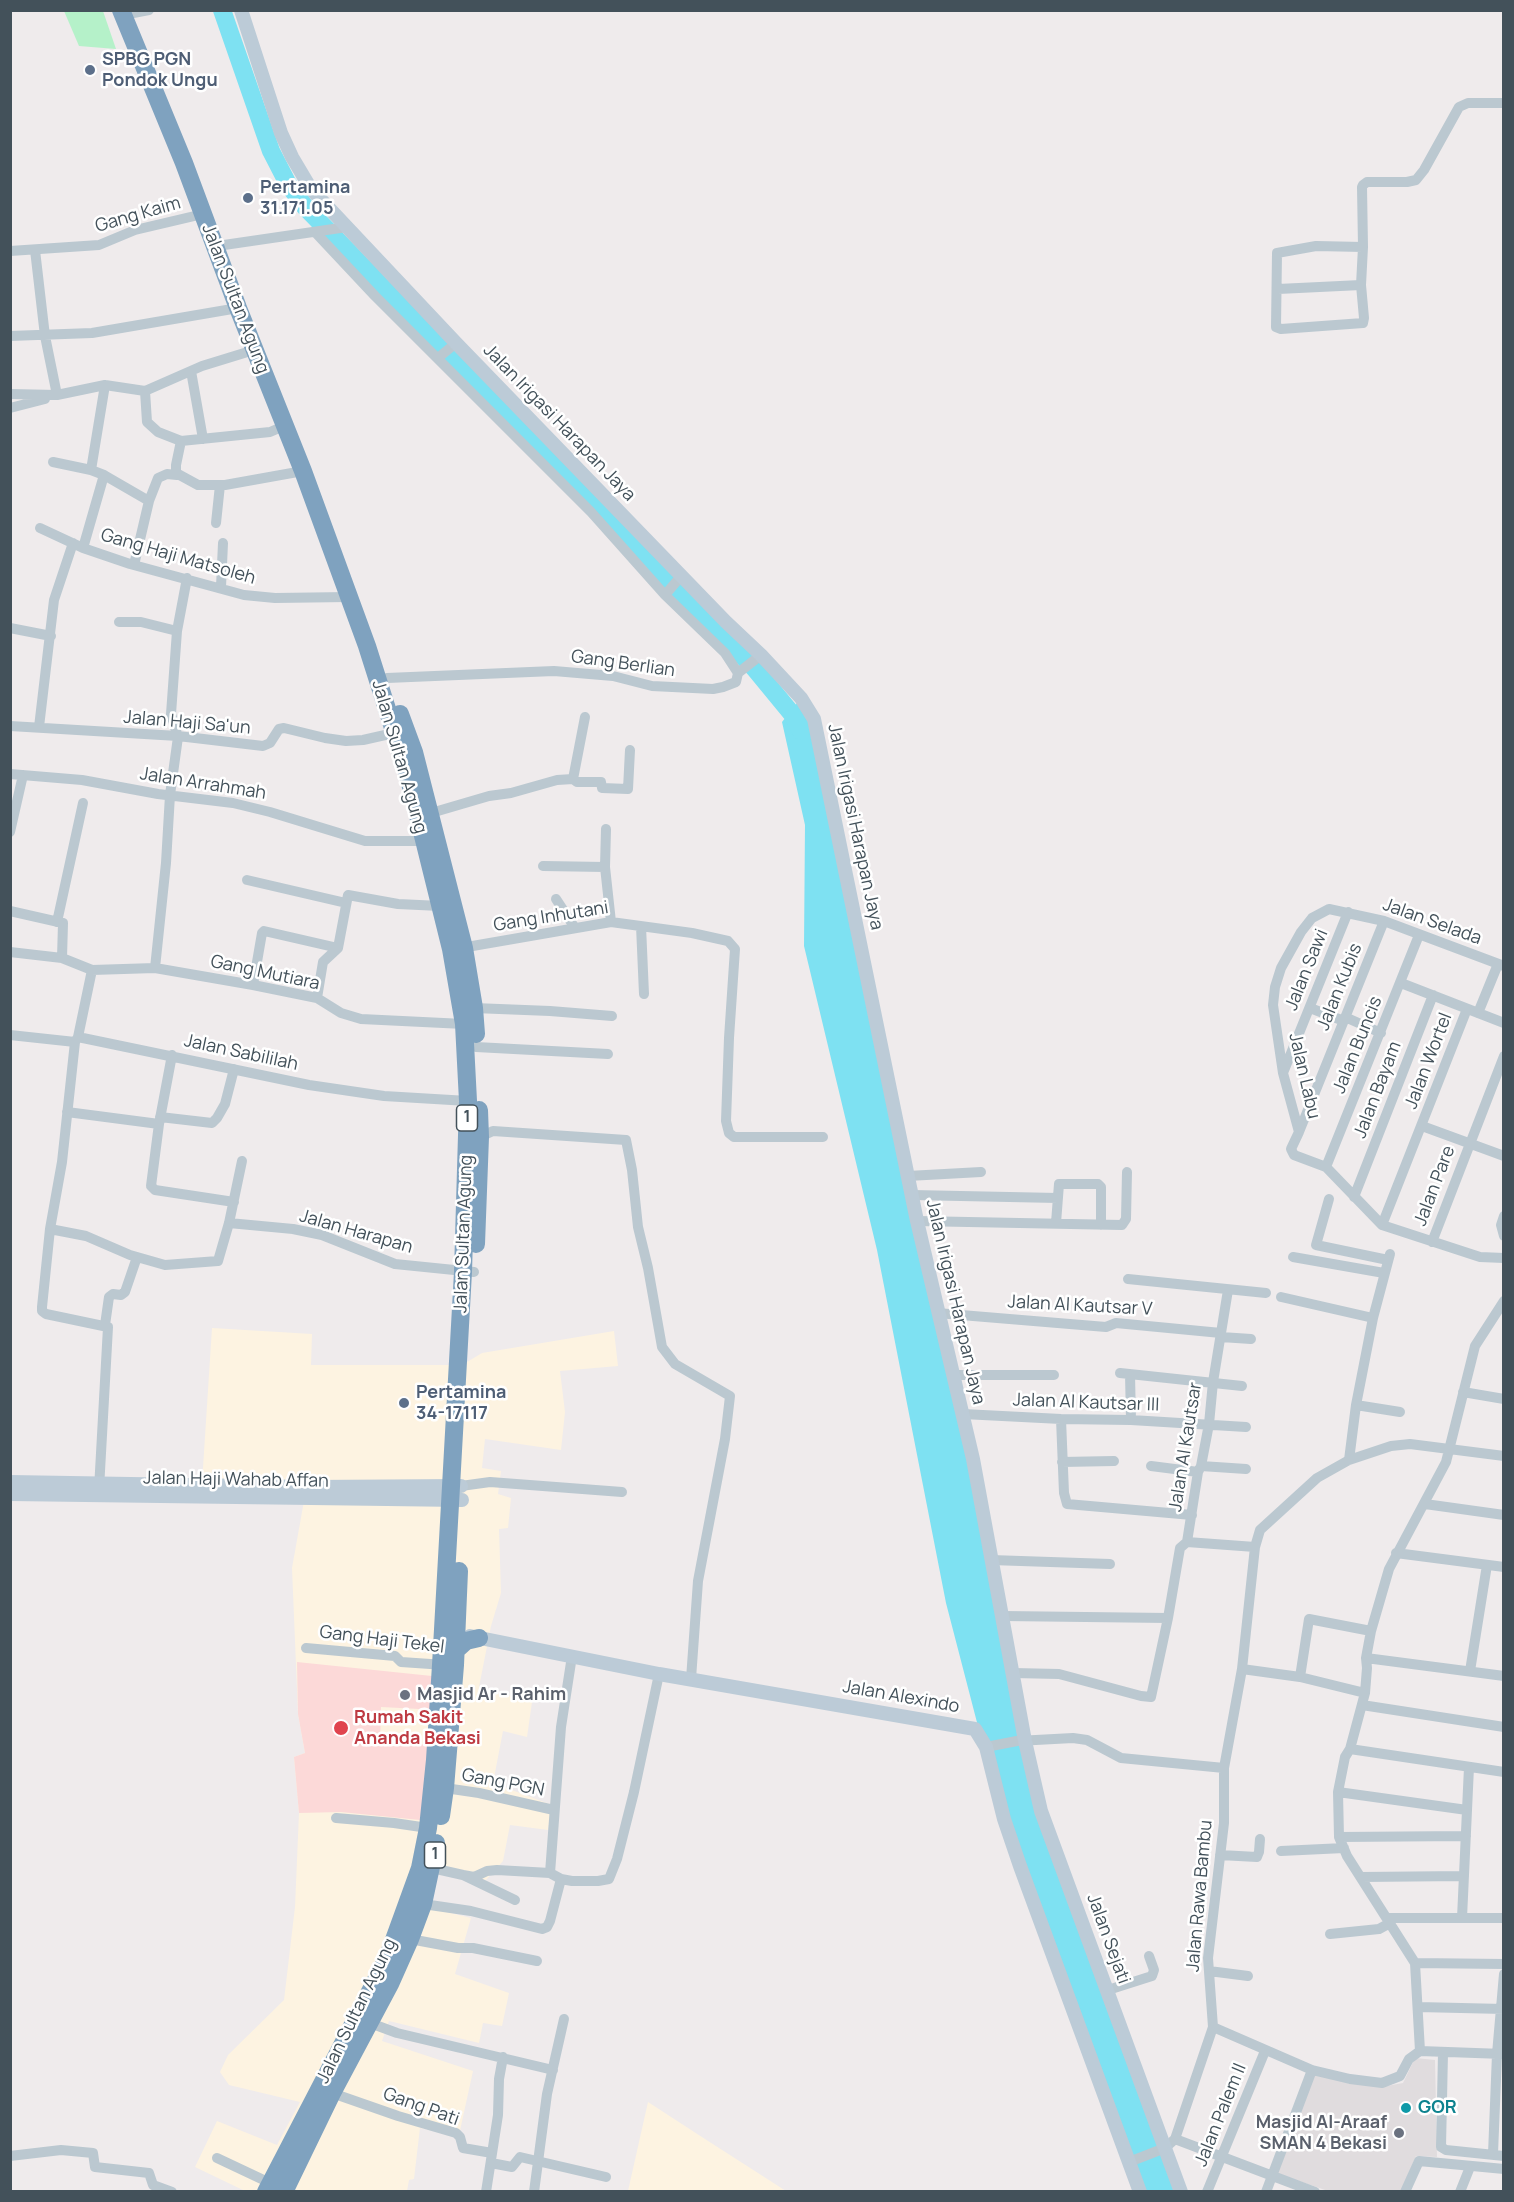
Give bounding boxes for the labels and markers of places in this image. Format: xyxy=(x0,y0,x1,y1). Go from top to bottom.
place label: SPBG PGN Pondok Ungu xyxy=(102,49,218,92)
marker: SPBG PGN Pondok Ungu xyxy=(83,63,97,77)
place label: Pertamina 31.171.05 xyxy=(260,177,350,219)
marker: Pertamina 31.171.05 xyxy=(241,191,255,205)
place label: Pertamina 34-17117 xyxy=(416,1382,506,1424)
marker: Pertamina 34-17117 xyxy=(397,1396,411,1410)
place label: Masjid Ar - Rahim xyxy=(417,1684,566,1706)
marker: Masjid Ar - Rahim xyxy=(398,1688,412,1702)
place label: Rumah Sakit Ananda Bekasi xyxy=(354,1707,481,1750)
marker: Rumah Sakit Ananda Bekasi xyxy=(332,1719,350,1737)
place label: GOR xyxy=(1418,2097,1457,2119)
marker: GOR xyxy=(1399,2101,1413,2115)
place label: Masjid Al-Araaf SMAN 4 Bekasi xyxy=(1256,2112,1387,2154)
marker: Masjid Al-Araaf SMAN 4 Bekasi xyxy=(1392,2126,1406,2140)

